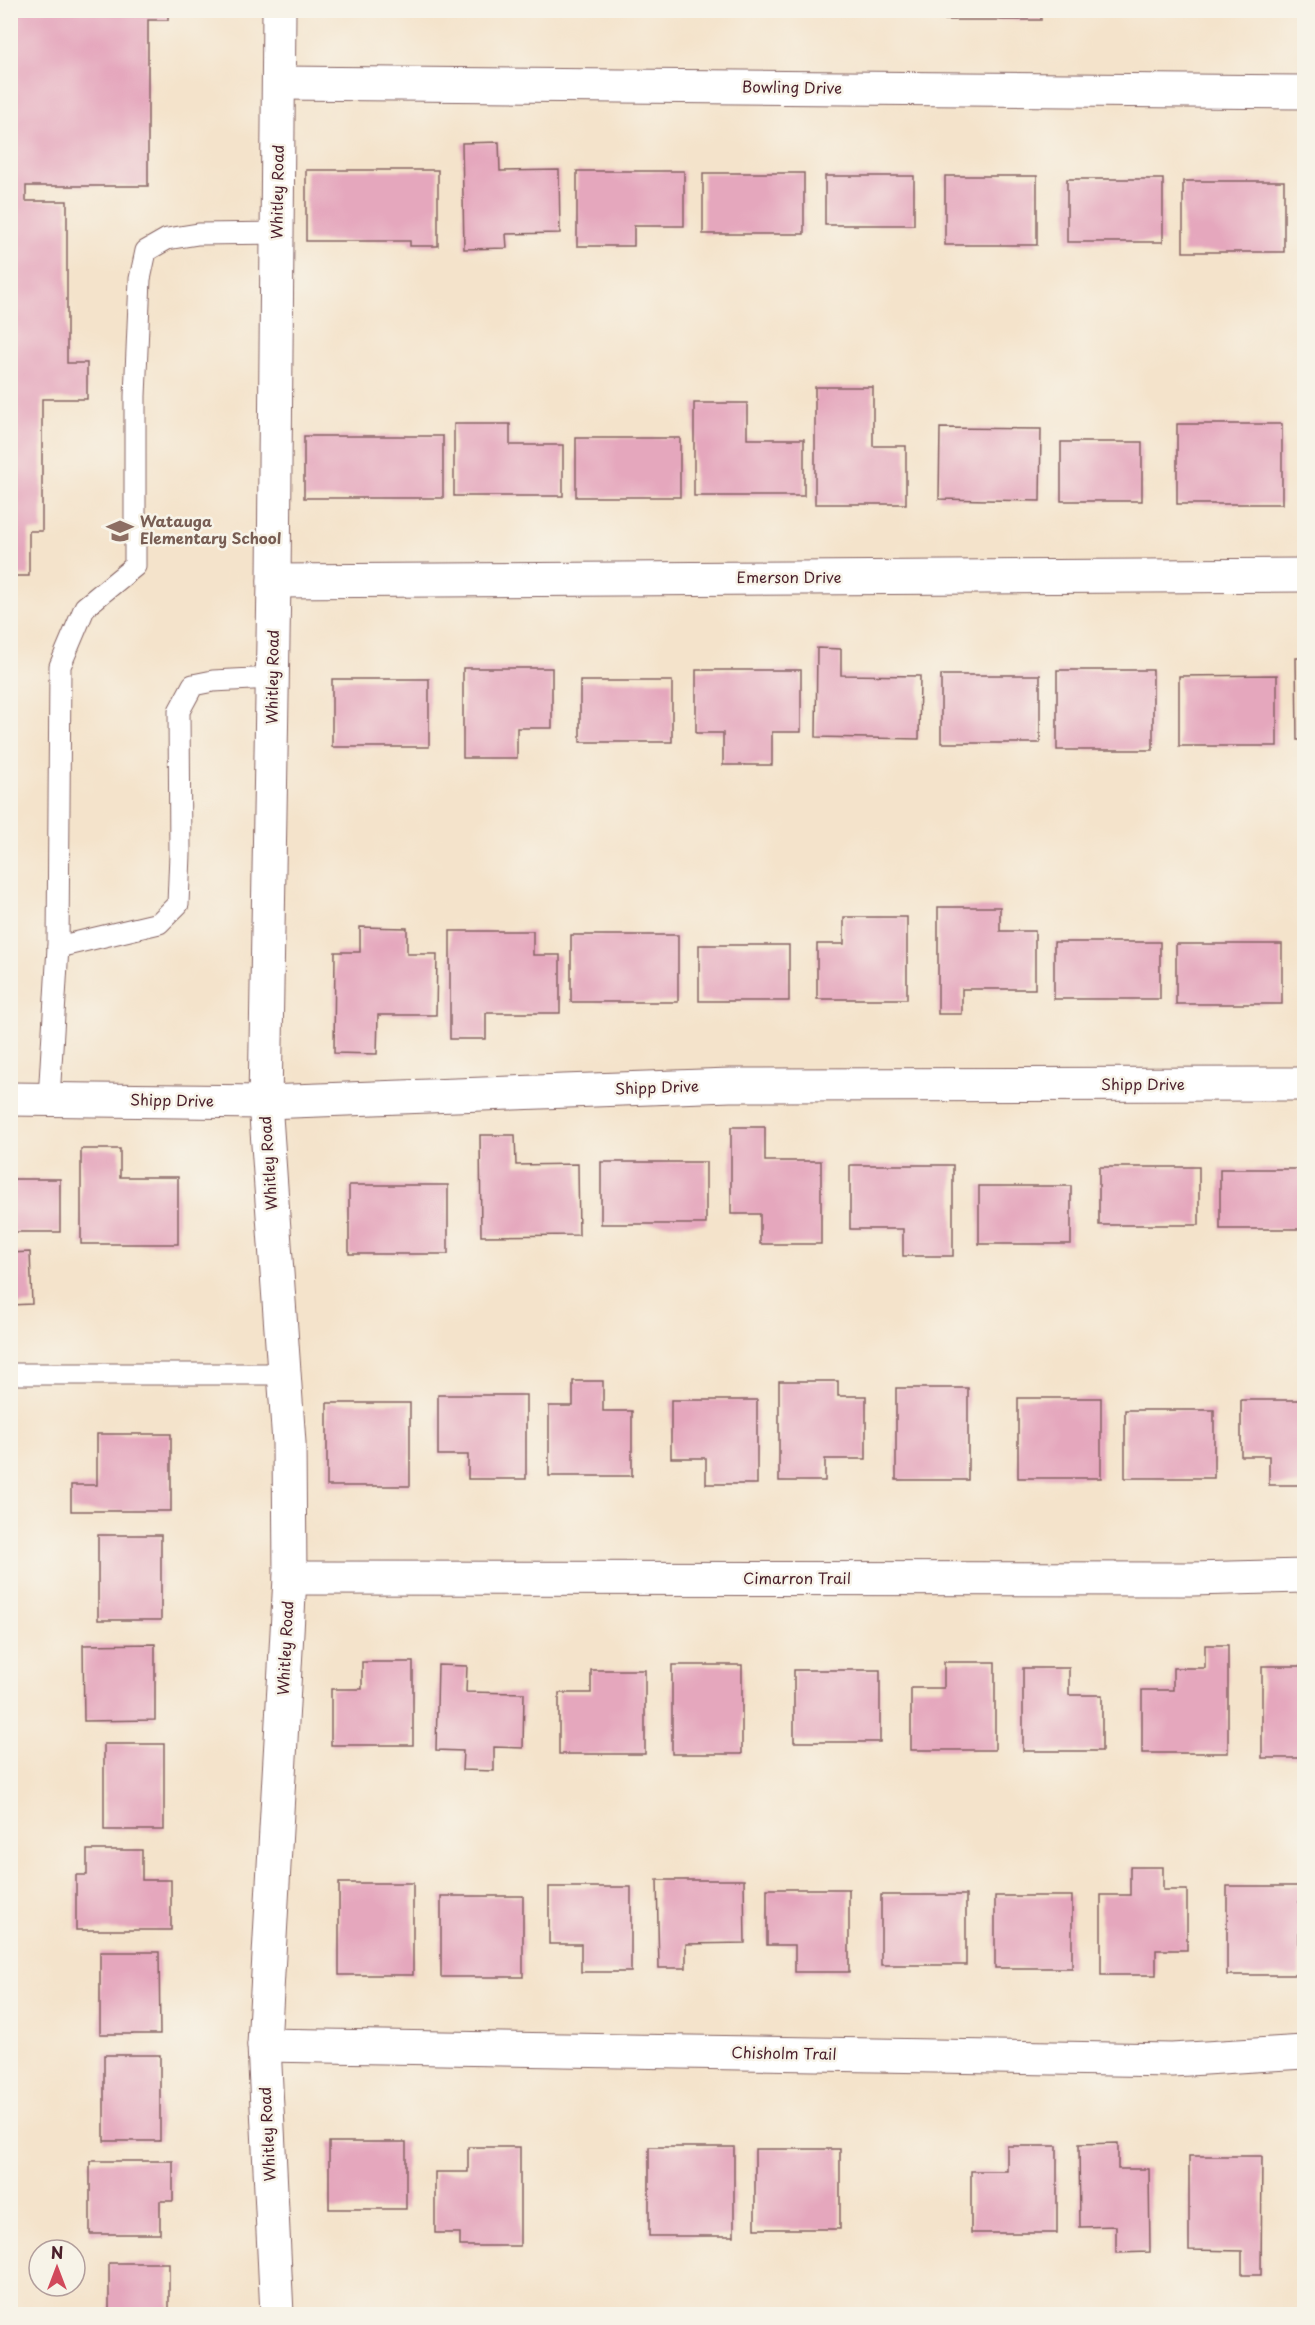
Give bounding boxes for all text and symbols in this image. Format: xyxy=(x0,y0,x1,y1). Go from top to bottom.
street label: Bowling Drive xyxy=(742,74,842,99)
street label: Whitley Road xyxy=(264,145,289,239)
place label: Watauga Elementary School xyxy=(140,509,281,549)
school or university icon: Watauga Elementary School xyxy=(105,516,135,546)
street label: Emerson Drive xyxy=(736,565,842,588)
street label: Whitley Road xyxy=(259,630,284,724)
street label: Shipp Drive xyxy=(1101,1072,1185,1095)
street label: Shipp Drive xyxy=(615,1074,699,1099)
street label: Shipp Drive xyxy=(130,1087,214,1112)
street label: Whitley Road xyxy=(253,1115,282,1211)
street label: Cimarron Trail xyxy=(743,1566,851,1589)
street label: Whitley Road xyxy=(271,1600,298,1696)
street label: Chisholm Trail xyxy=(731,2040,837,2065)
street label: Whitley Road xyxy=(253,2086,280,2182)
north arrow xyxy=(27,2238,87,2298)
text: N xyxy=(51,2240,63,2264)

